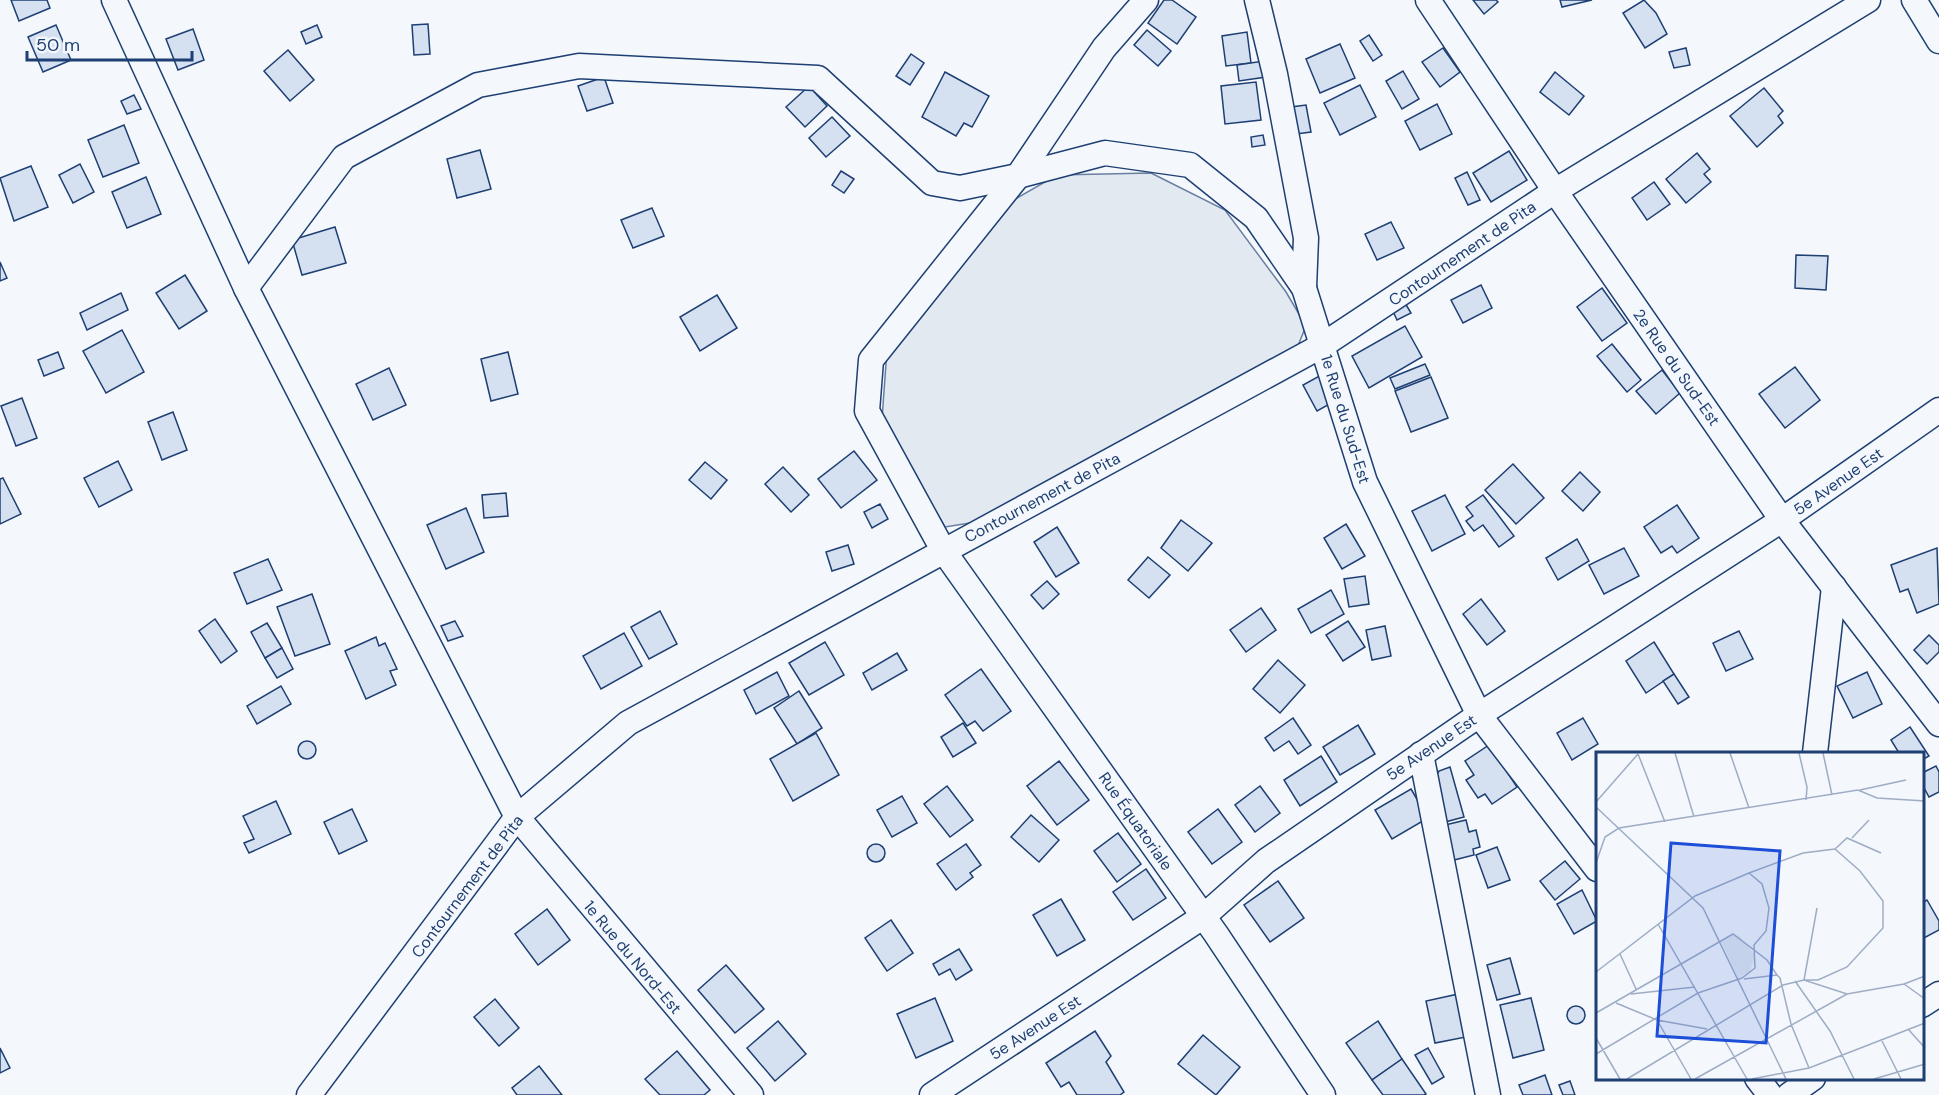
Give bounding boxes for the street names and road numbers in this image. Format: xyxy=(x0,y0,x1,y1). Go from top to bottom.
street label: Contournement de Pita xyxy=(1384,196,1540,311)
street label: 2e Rue du Sud-Est xyxy=(1628,305,1725,430)
street label: 1e Rue du Sud-Est xyxy=(1316,352,1375,486)
street label: 5e Avenue Est xyxy=(1789,443,1887,520)
street label: Contournement de Pita xyxy=(961,447,1124,547)
street label: 5e Avenue Est xyxy=(1382,709,1481,785)
street label: Rue Équatoriale xyxy=(1094,768,1177,875)
street label: Contournement de Pita xyxy=(407,811,528,962)
street label: 1e Rue du Nord-Est xyxy=(579,896,686,1018)
street label: 5e Avenue Est xyxy=(986,990,1085,1065)

